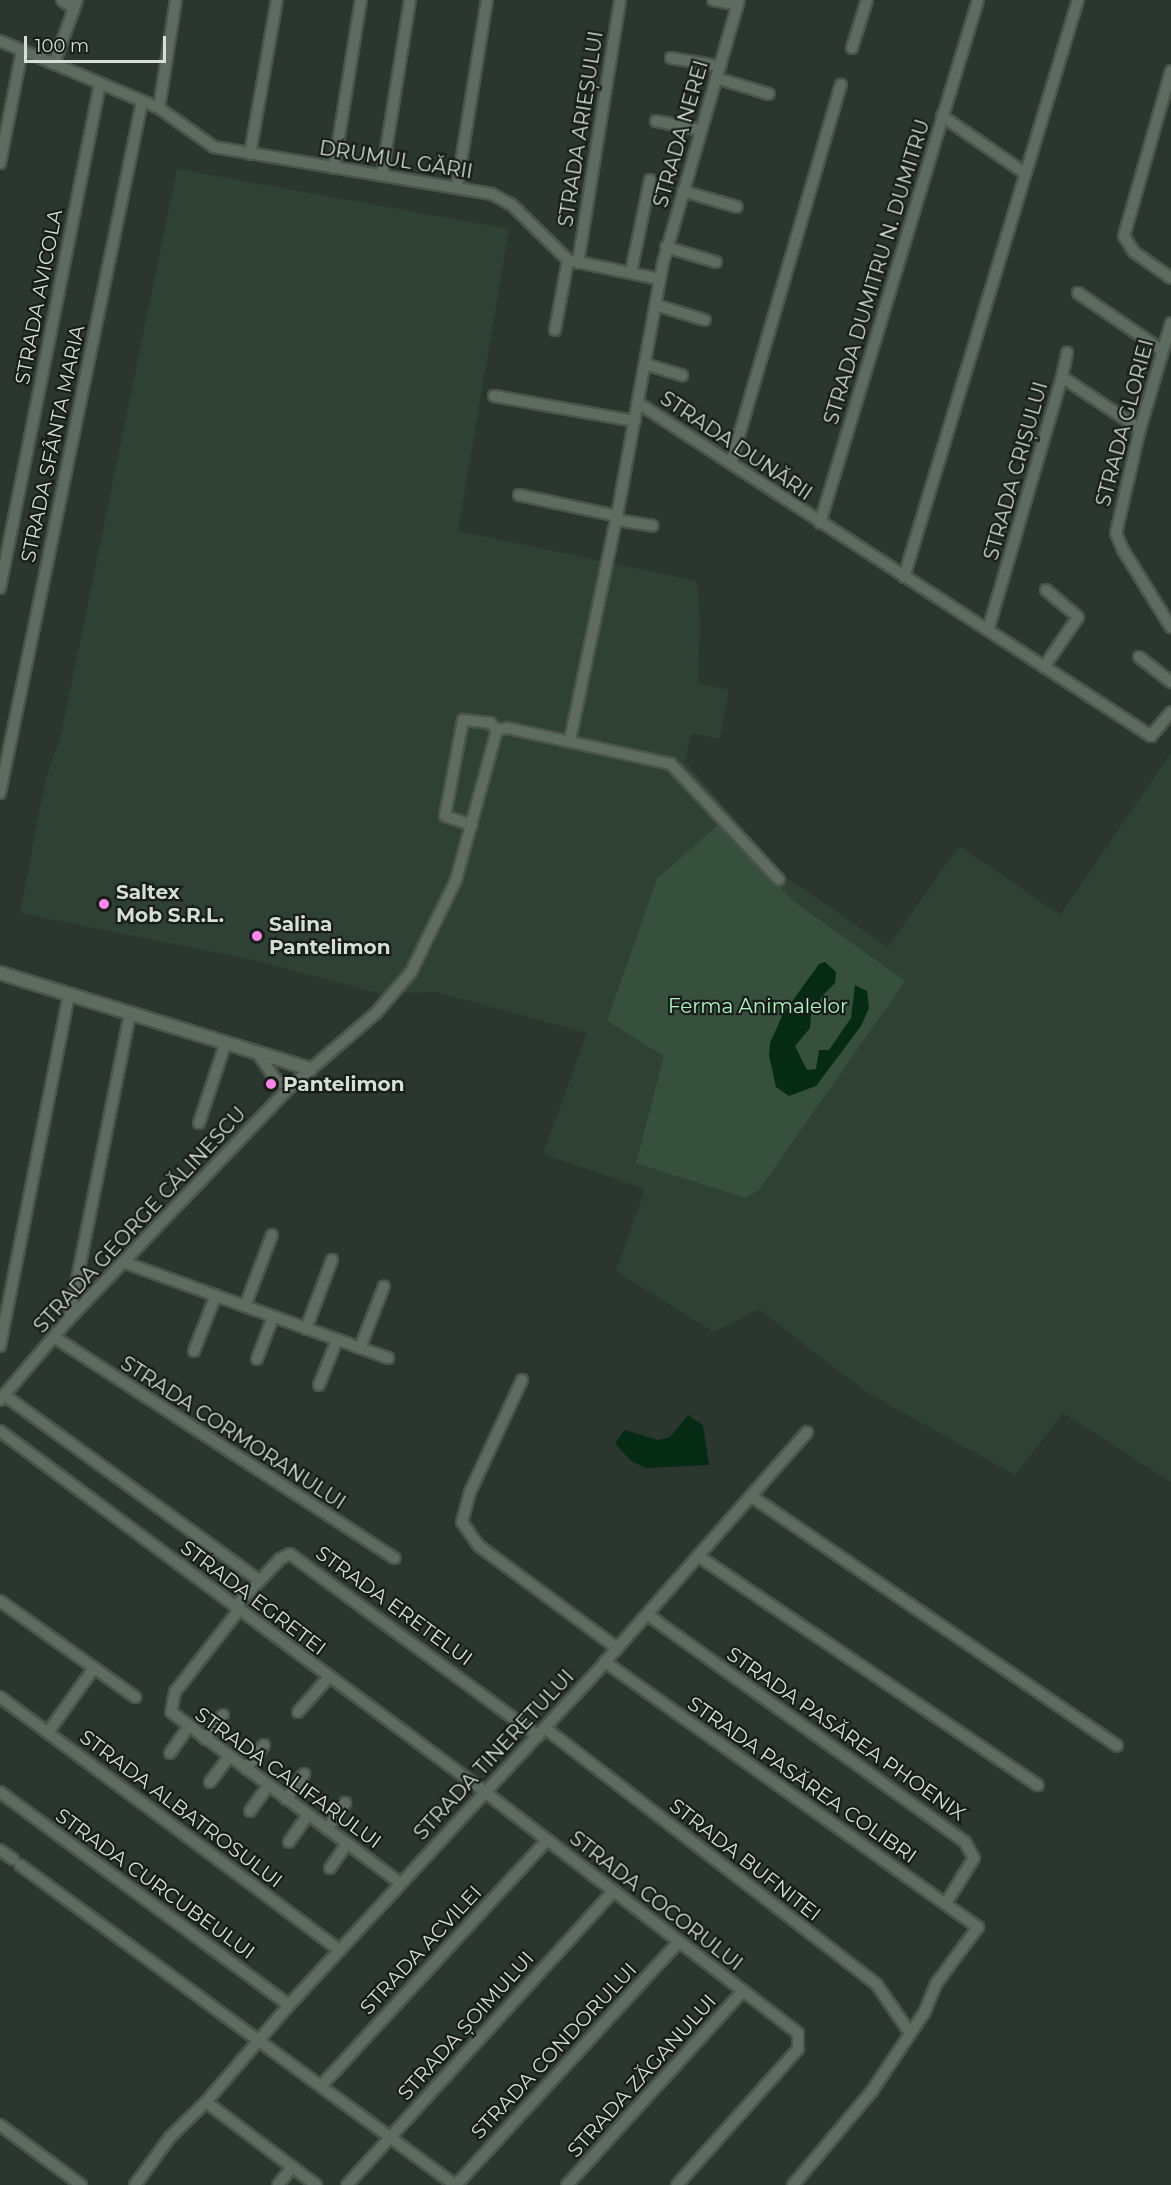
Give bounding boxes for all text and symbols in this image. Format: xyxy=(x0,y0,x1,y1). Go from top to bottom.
scale bar xyxy=(27,24,170,62)
street label: STRADA ARIEȘULUI xyxy=(554,29,608,229)
text: 100 m xyxy=(35,35,89,57)
street label: STRADA NEREI xyxy=(649,58,713,210)
street label: STRADA DUMITRU N. DUMITRU xyxy=(819,117,935,427)
street label: DRUMUL GĂRII xyxy=(318,136,474,184)
street label: STRADA AVICOLA xyxy=(10,207,68,387)
street label: STRADA SFÂNTA MARIA xyxy=(16,323,90,565)
street label: STRADA GLORIEI xyxy=(1091,337,1159,509)
street label: STRADA CRIȘULUI xyxy=(979,379,1053,563)
street label: STRADA DUNĂRII xyxy=(656,386,816,506)
place label: Saltex Mob S.R.L. xyxy=(116,880,224,927)
marker: Saltex Mob S.R.L. xyxy=(97,897,111,911)
place label: Salina Pantelimon xyxy=(269,912,391,959)
marker: Salina Pantelimon xyxy=(250,929,264,943)
park label: Ferma Animalelor xyxy=(668,994,848,1018)
place label: Pantelimon xyxy=(283,1072,405,1096)
marker: Pantelimon xyxy=(264,1077,278,1091)
street label: STRADA GEORGE CĂLINESCU xyxy=(29,1102,251,1338)
street label: STRADA CORMORANULUI xyxy=(116,1351,350,1515)
street label: STRADA EGRETEI xyxy=(176,1536,330,1660)
street label: STRADA ERETELUI xyxy=(311,1541,477,1671)
street label: STRADA PASĂREA PHOENIX xyxy=(722,1642,970,1826)
street label: STRADA TINERETULUI xyxy=(409,1665,579,1845)
street label: STRADA PASĂREA COLIBRI xyxy=(683,1692,921,1868)
street label: STRADA CALIFARULUI xyxy=(190,1702,386,1854)
street label: STRADA ALBATROSULUI xyxy=(75,1725,287,1893)
street label: STRADA BUFNITEI xyxy=(665,1794,825,1926)
street label: STRADA CURCUBEULUI xyxy=(51,1804,259,1964)
street label: STRADA COCORULUI xyxy=(565,1826,747,1976)
street label: STRADA ACVILEI xyxy=(355,1881,487,2019)
street label: STRADA ȘOIMULUI xyxy=(393,1947,539,2105)
street label: STRADA CONDORULUI xyxy=(466,1958,642,2144)
street label: STRADA ZĂGANULUI xyxy=(563,1990,721,2162)

